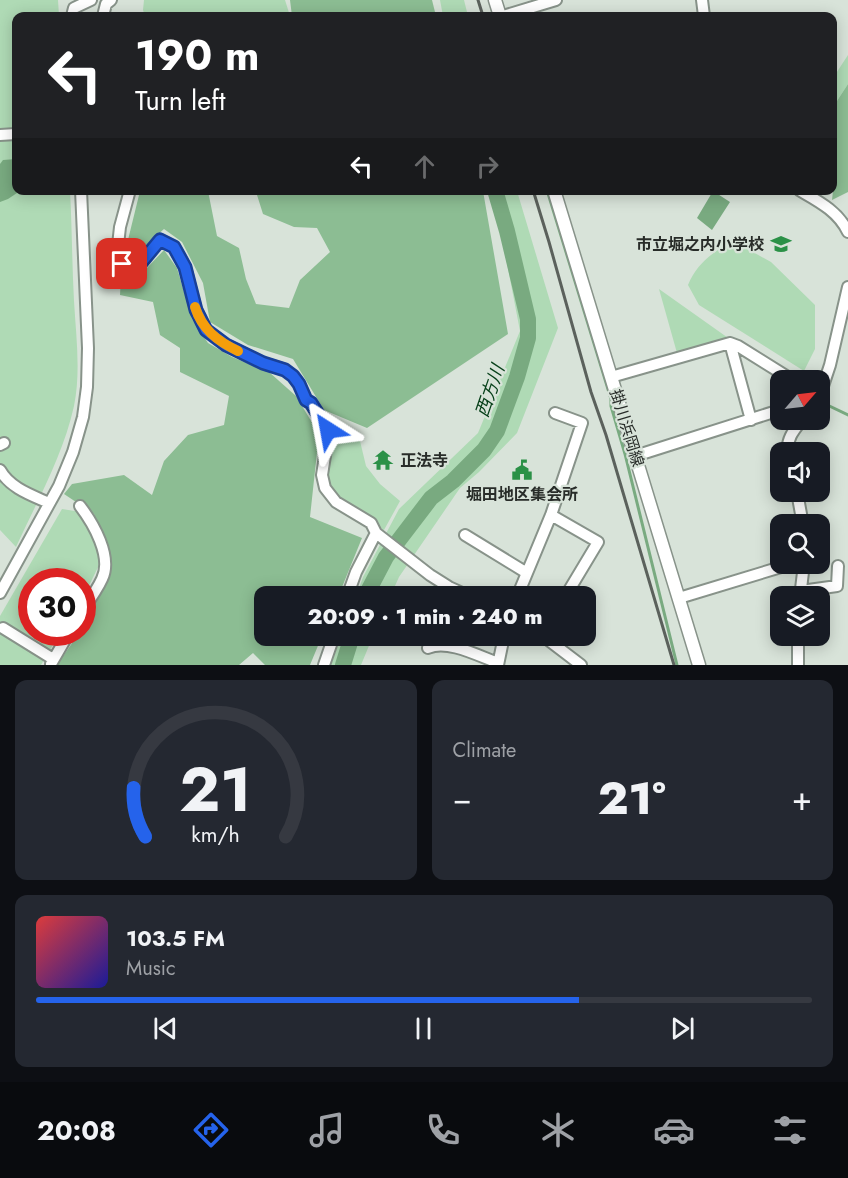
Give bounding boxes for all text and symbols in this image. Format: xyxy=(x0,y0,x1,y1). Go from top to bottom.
text: 190 m xyxy=(135,25,259,86)
icon: left xyxy=(36,36,114,114)
text: Turn left xyxy=(135,81,225,120)
icon: left xyxy=(345,150,378,183)
icon: ahead xyxy=(408,150,441,183)
icon: right xyxy=(471,150,504,183)
school or university icon: 市立堀之内小学校 xyxy=(769,232,793,256)
place label: 市立堀之内小学校 xyxy=(636,233,764,256)
pin xyxy=(96,238,147,289)
icon: arrive xyxy=(105,247,138,280)
water label: 西方川 xyxy=(469,359,512,421)
north arrow xyxy=(770,370,830,430)
map controls xyxy=(770,370,830,646)
street label: 掛川浜岡線 xyxy=(604,386,650,470)
position arrow xyxy=(296,398,360,462)
button: sound xyxy=(770,442,830,502)
temple icon: 正法寺 xyxy=(371,448,395,472)
place label: 正法寺 xyxy=(400,449,448,472)
public building icon: 堀田地区集会所 xyxy=(510,458,534,482)
place label: 堀田地区集会所 xyxy=(466,483,578,506)
button: search xyxy=(770,514,830,574)
speed limit sign: 30 xyxy=(18,568,96,646)
button: layers xyxy=(770,586,830,646)
text: 20:09 · 1 min · 240 m xyxy=(307,600,543,632)
text: Climate xyxy=(453,736,516,765)
text: 21 xyxy=(179,744,252,834)
text: 21° xyxy=(598,766,666,831)
text: − xyxy=(453,775,472,822)
text: + xyxy=(792,775,812,822)
text: km/h xyxy=(192,819,240,850)
text: 103.5 FM xyxy=(126,922,225,954)
text: Music xyxy=(126,954,176,983)
icon: previous xyxy=(149,1012,182,1045)
icon: pause xyxy=(407,1012,440,1045)
icon: next xyxy=(666,1012,699,1045)
icon: directions xyxy=(190,1109,232,1151)
icon: music xyxy=(306,1109,348,1151)
icon: phone xyxy=(422,1109,464,1151)
icon: climate xyxy=(537,1109,579,1151)
icon: car xyxy=(653,1109,695,1151)
icon: filters xyxy=(769,1109,811,1151)
text: 20:08 xyxy=(37,1111,116,1150)

